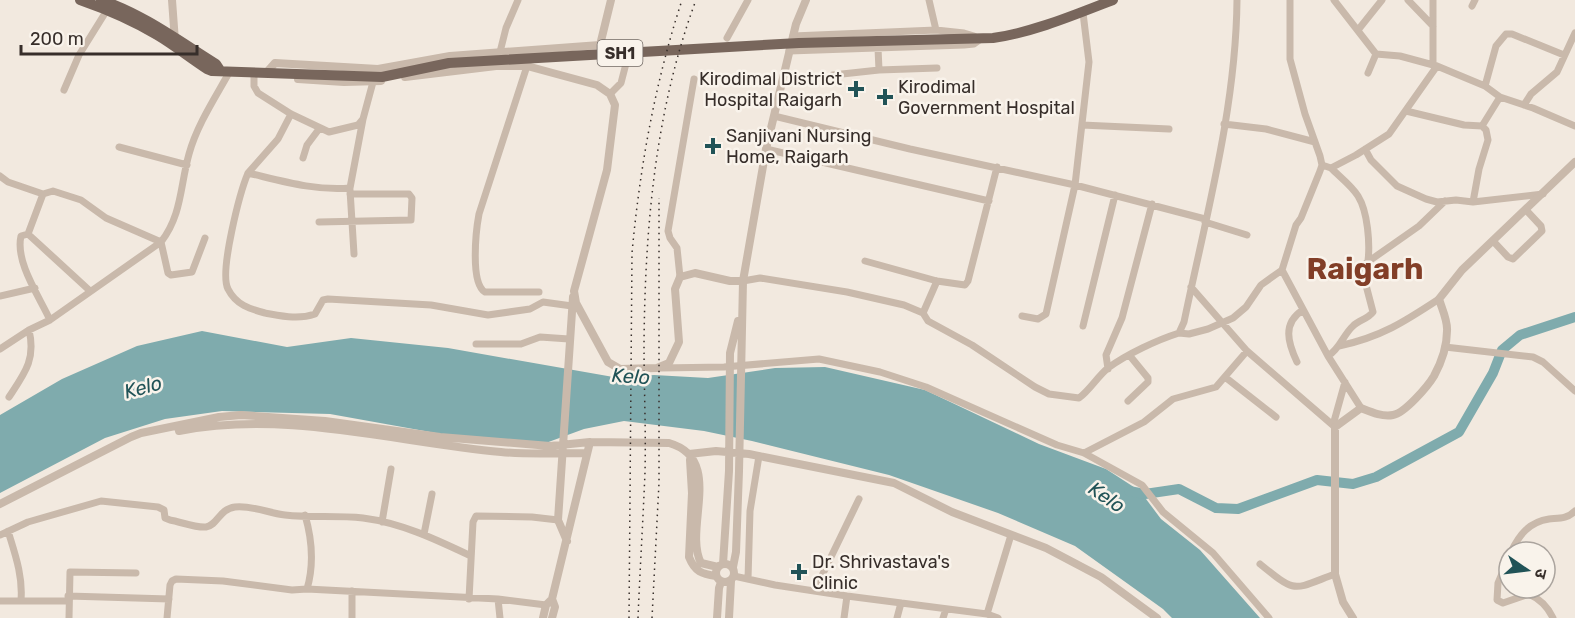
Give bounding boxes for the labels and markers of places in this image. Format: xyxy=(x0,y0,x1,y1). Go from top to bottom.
place label: Kirodimal District Hospital Raigarh xyxy=(699,68,842,111)
place label: Kirodimal Government Hospital xyxy=(898,76,1075,119)
marker: Kirodimal District Hospital Raigarh xyxy=(847,80,865,98)
marker: Kirodimal Government Hospital xyxy=(876,88,894,106)
place label: Sanjivani Nursing Home, Raigarh xyxy=(726,125,872,168)
marker: Sanjivani Nursing Home, Raigarh xyxy=(704,137,722,155)
place label: Dr. Shrivastava's Clinic xyxy=(812,551,950,594)
marker: Dr. Shrivastava's Clinic xyxy=(790,563,808,581)

